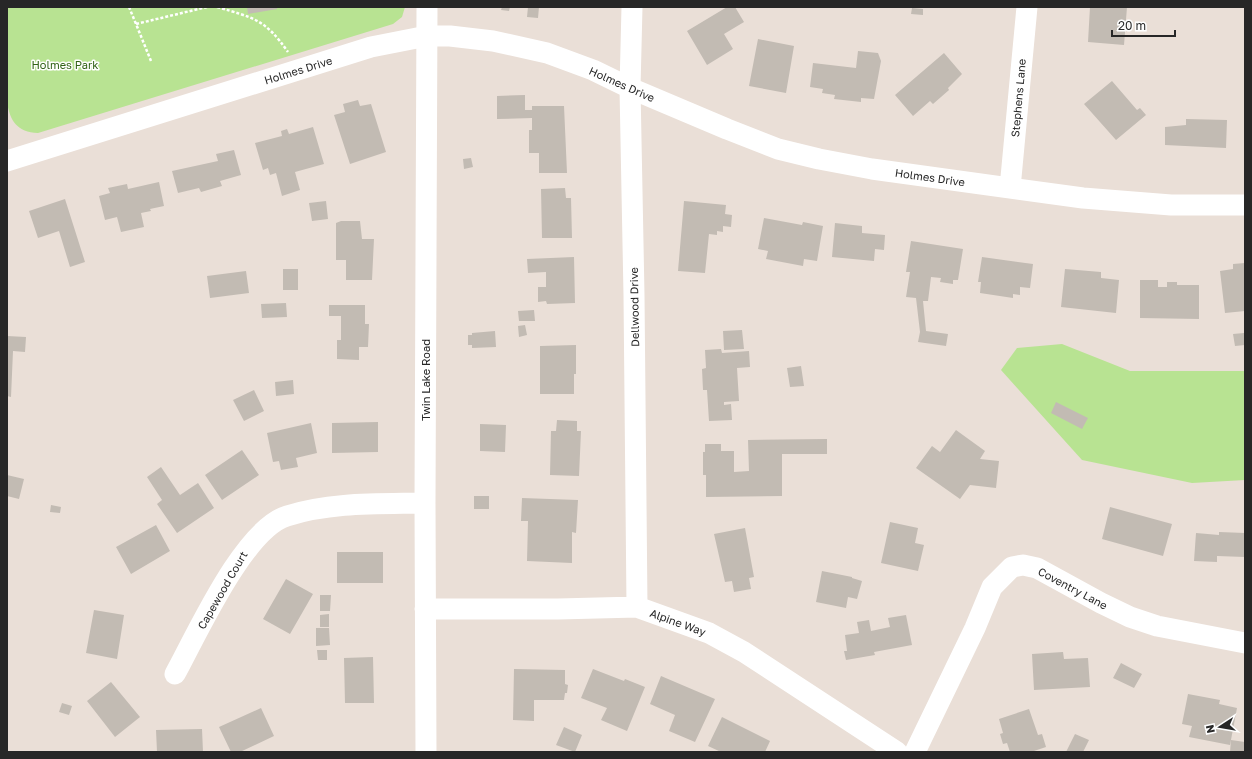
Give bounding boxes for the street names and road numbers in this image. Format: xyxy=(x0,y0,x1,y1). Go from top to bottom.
street label: Holmes Drive xyxy=(262,53,334,87)
street label: Stephens Lane xyxy=(1008,58,1028,138)
street label: Holmes Drive xyxy=(587,64,657,104)
street label: Holmes Drive xyxy=(894,166,966,188)
street label: Dellwood Drive xyxy=(627,267,641,347)
street label: Twin Lake Road xyxy=(419,339,432,421)
street label: Capewood Court xyxy=(194,549,250,631)
street label: Coventry Lane xyxy=(1036,564,1110,612)
street label: Alpine Way xyxy=(648,606,708,638)

